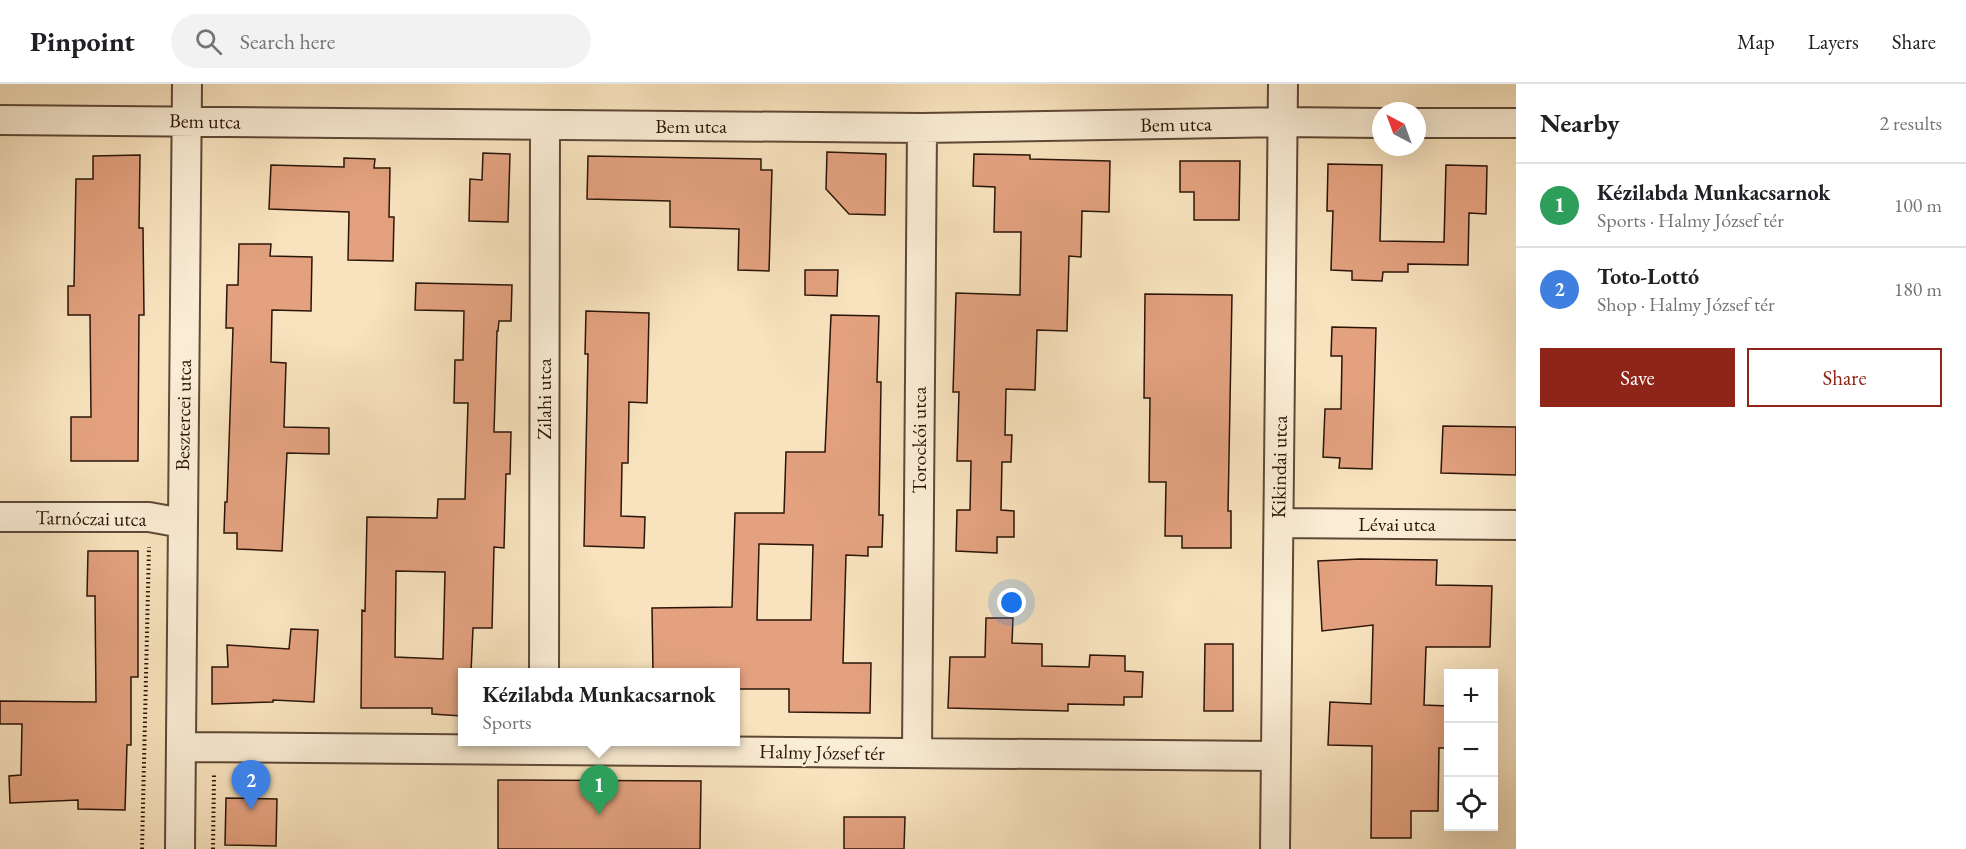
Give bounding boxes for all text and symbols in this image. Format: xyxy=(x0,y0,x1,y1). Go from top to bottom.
search box xyxy=(171,14,591,68)
text: Pinpoint xyxy=(30,23,135,59)
icon: search xyxy=(192,25,225,58)
text: Search here xyxy=(240,27,335,56)
text: Map xyxy=(1737,28,1775,55)
text: Layers xyxy=(1808,28,1859,55)
text: Share xyxy=(1892,28,1936,55)
north arrow xyxy=(1372,102,1426,156)
text: Nearby xyxy=(1540,106,1620,140)
street label: Bem utca xyxy=(169,107,241,135)
street label: Bem utca xyxy=(1140,110,1212,138)
text: 2 results xyxy=(1879,110,1942,136)
street label: Bem utca xyxy=(655,113,727,139)
text: Kézilabda Munkacsarnok xyxy=(1597,178,1830,207)
text: 1 xyxy=(1554,192,1565,218)
text: 100 m xyxy=(1894,192,1942,218)
text: Sports · Halmy József tér xyxy=(1597,207,1784,233)
text: Toto-Lottó xyxy=(1597,262,1699,291)
text: 2 xyxy=(1554,276,1565,302)
text: 180 m xyxy=(1894,276,1942,302)
text: Shop · Halmy József tér xyxy=(1597,291,1775,317)
button: Save xyxy=(1540,348,1735,407)
button: Share xyxy=(1747,348,1942,407)
street label: Zilahi utca xyxy=(531,358,557,440)
street label: Besztercei utca xyxy=(169,359,197,471)
street label: Torockói utca xyxy=(906,387,932,493)
street label: Kikindai utca xyxy=(1265,415,1293,519)
street label: Tarnóczai utca xyxy=(35,504,147,532)
street label: Lévai utca xyxy=(1358,511,1436,537)
your location xyxy=(997,588,1026,617)
popup xyxy=(458,668,740,746)
map controls xyxy=(1444,669,1498,831)
button: + xyxy=(1444,669,1498,723)
text: Kézilabda Munkacsarnok xyxy=(482,680,716,709)
text: Sports xyxy=(482,709,531,735)
button: − xyxy=(1444,723,1498,777)
street label: Halmy József tér xyxy=(759,738,885,766)
pin: 2 xyxy=(232,760,270,810)
pin: 1 xyxy=(580,766,618,815)
button: locate xyxy=(1444,777,1498,831)

